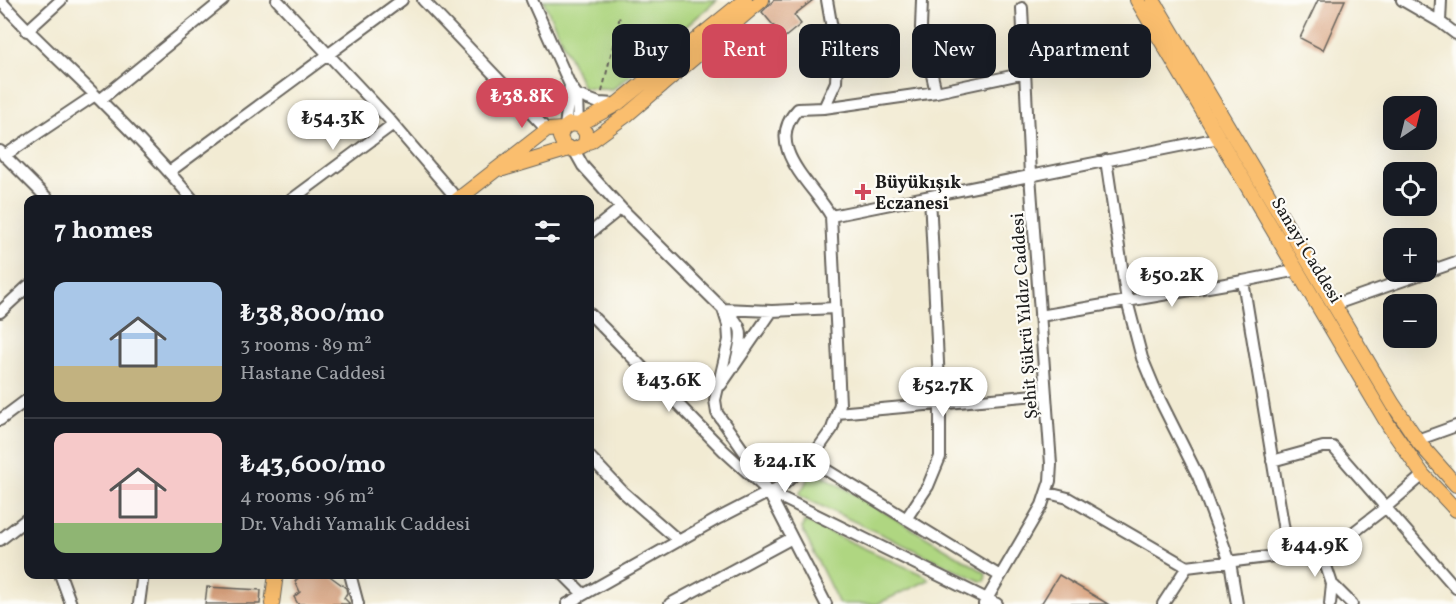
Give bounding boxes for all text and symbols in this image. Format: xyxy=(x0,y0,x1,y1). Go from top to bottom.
chip: Buy xyxy=(612,24,690,78)
chip: Rent xyxy=(702,24,787,78)
chip: Filters xyxy=(799,24,900,78)
chip: New xyxy=(912,24,996,78)
chip: Apartment xyxy=(1008,24,1151,78)
pin: ₺38.8K xyxy=(473,78,571,129)
text: ₺38.8K xyxy=(490,83,554,111)
north arrow xyxy=(1383,96,1437,150)
map controls xyxy=(1383,96,1437,348)
pin: ₺54.3K xyxy=(284,100,382,151)
text: ₺54.3K xyxy=(301,105,365,133)
button: locate xyxy=(1383,162,1437,216)
place label: Büyükışık Eczanesi xyxy=(875,171,961,217)
marker: Büyükışık Eczanesi xyxy=(856,185,870,199)
street label: Sanayi Caddesi xyxy=(1264,193,1347,308)
street label: Şehit Şükrü Yıldız Caddesi xyxy=(1006,212,1045,420)
text: 7 homes xyxy=(54,213,153,249)
icon: filters xyxy=(531,215,564,248)
button: + xyxy=(1383,228,1437,282)
pin: ₺50.2K xyxy=(1123,257,1221,308)
text: ₺50.2K xyxy=(1140,262,1204,290)
button: − xyxy=(1383,294,1437,348)
text: ₺38,800/mo xyxy=(240,296,384,332)
icon: home xyxy=(102,306,174,378)
text: 3 rooms · 89 m² xyxy=(240,332,372,360)
text: Hastane Caddesi xyxy=(240,360,386,388)
pin: ₺43.6K xyxy=(620,362,718,413)
text: ₺43.6K xyxy=(637,367,701,395)
pin: ₺52.7K xyxy=(894,367,992,418)
text: ₺52.7K xyxy=(913,372,973,400)
pin: ₺24.1K xyxy=(736,443,834,494)
text: ₺43,600/mo xyxy=(240,447,386,483)
text: ₺24.1K xyxy=(754,448,816,476)
icon: home xyxy=(102,457,174,529)
text: 4 rooms · 96 m² xyxy=(240,483,374,511)
text: Dr. Vahdi Yamalık Caddesi xyxy=(240,511,470,539)
pin: ₺44.9K xyxy=(1266,527,1364,578)
text: ₺44.9K xyxy=(1281,532,1349,560)

